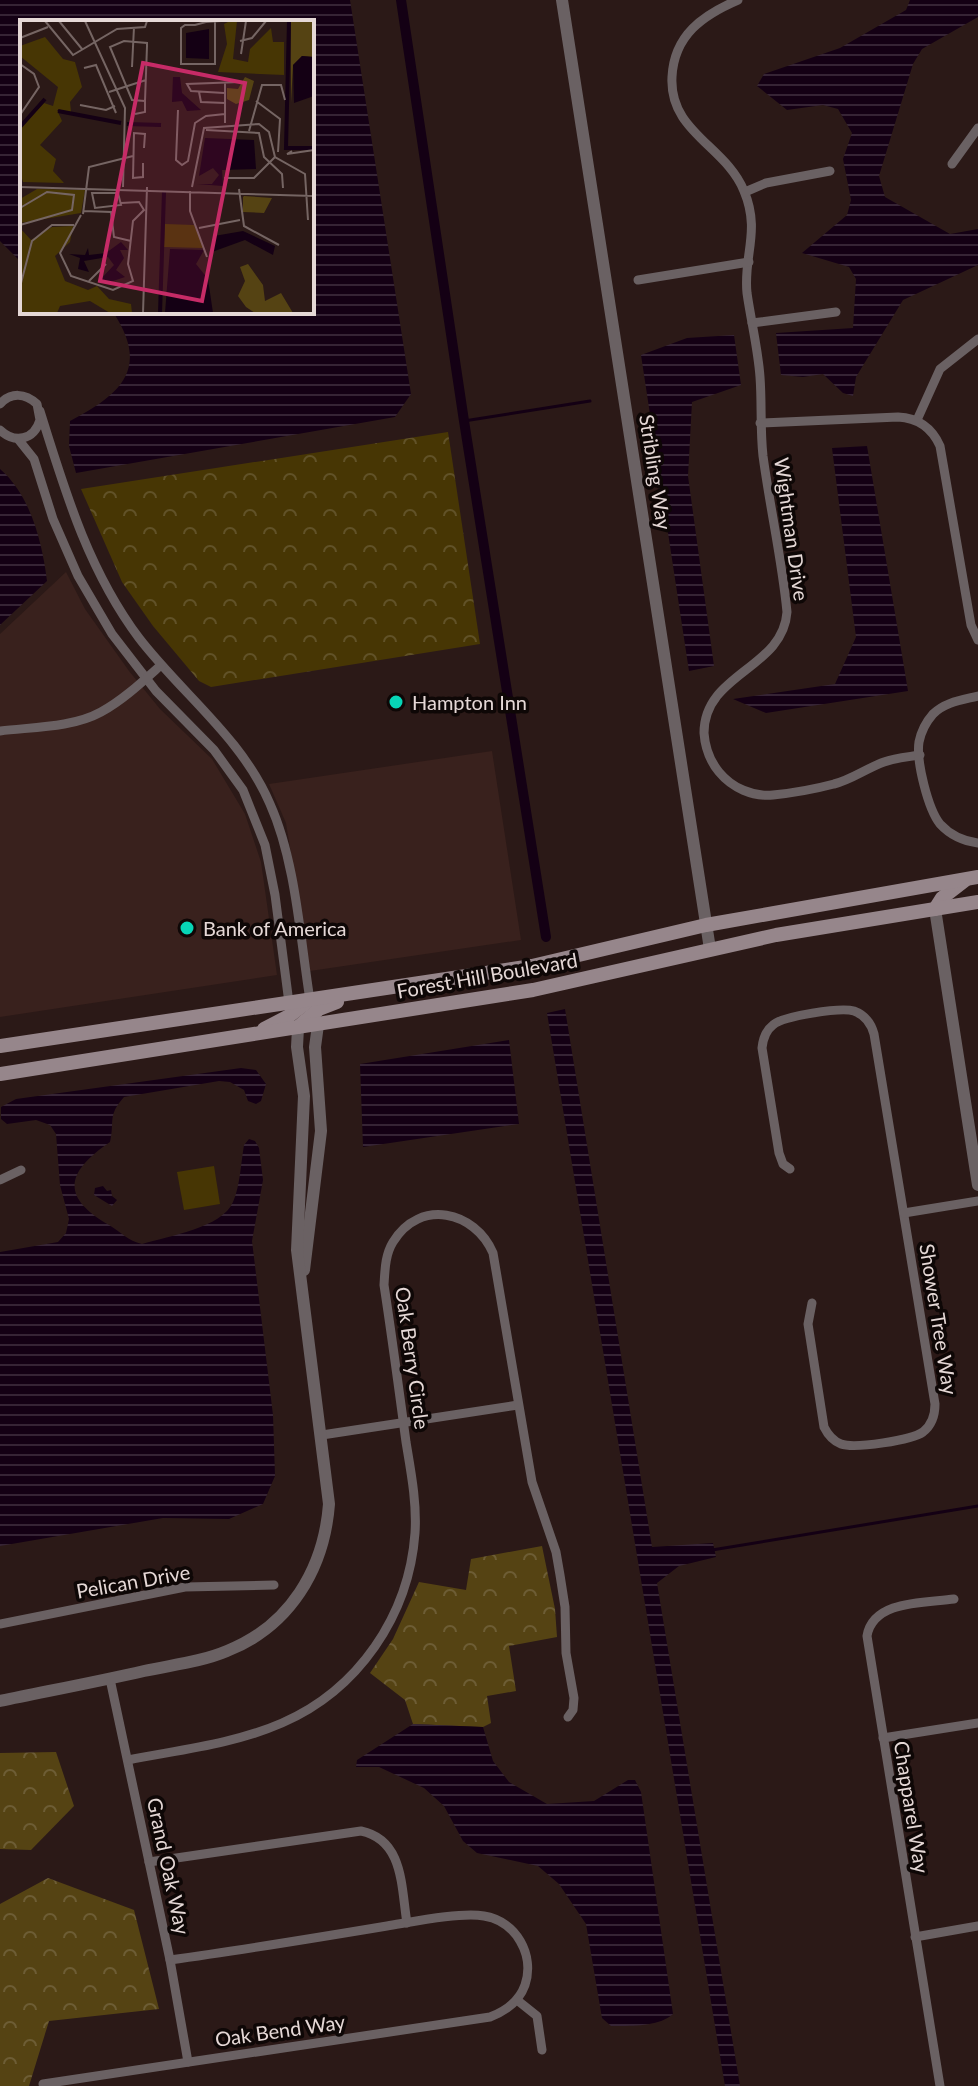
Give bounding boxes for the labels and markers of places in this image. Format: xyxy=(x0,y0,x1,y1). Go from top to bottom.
place label: Hampton Inn xyxy=(412,690,527,714)
marker: Hampton Inn xyxy=(387,693,405,711)
place label: Bank of America xyxy=(203,916,346,940)
marker: Bank of America xyxy=(178,919,196,937)

